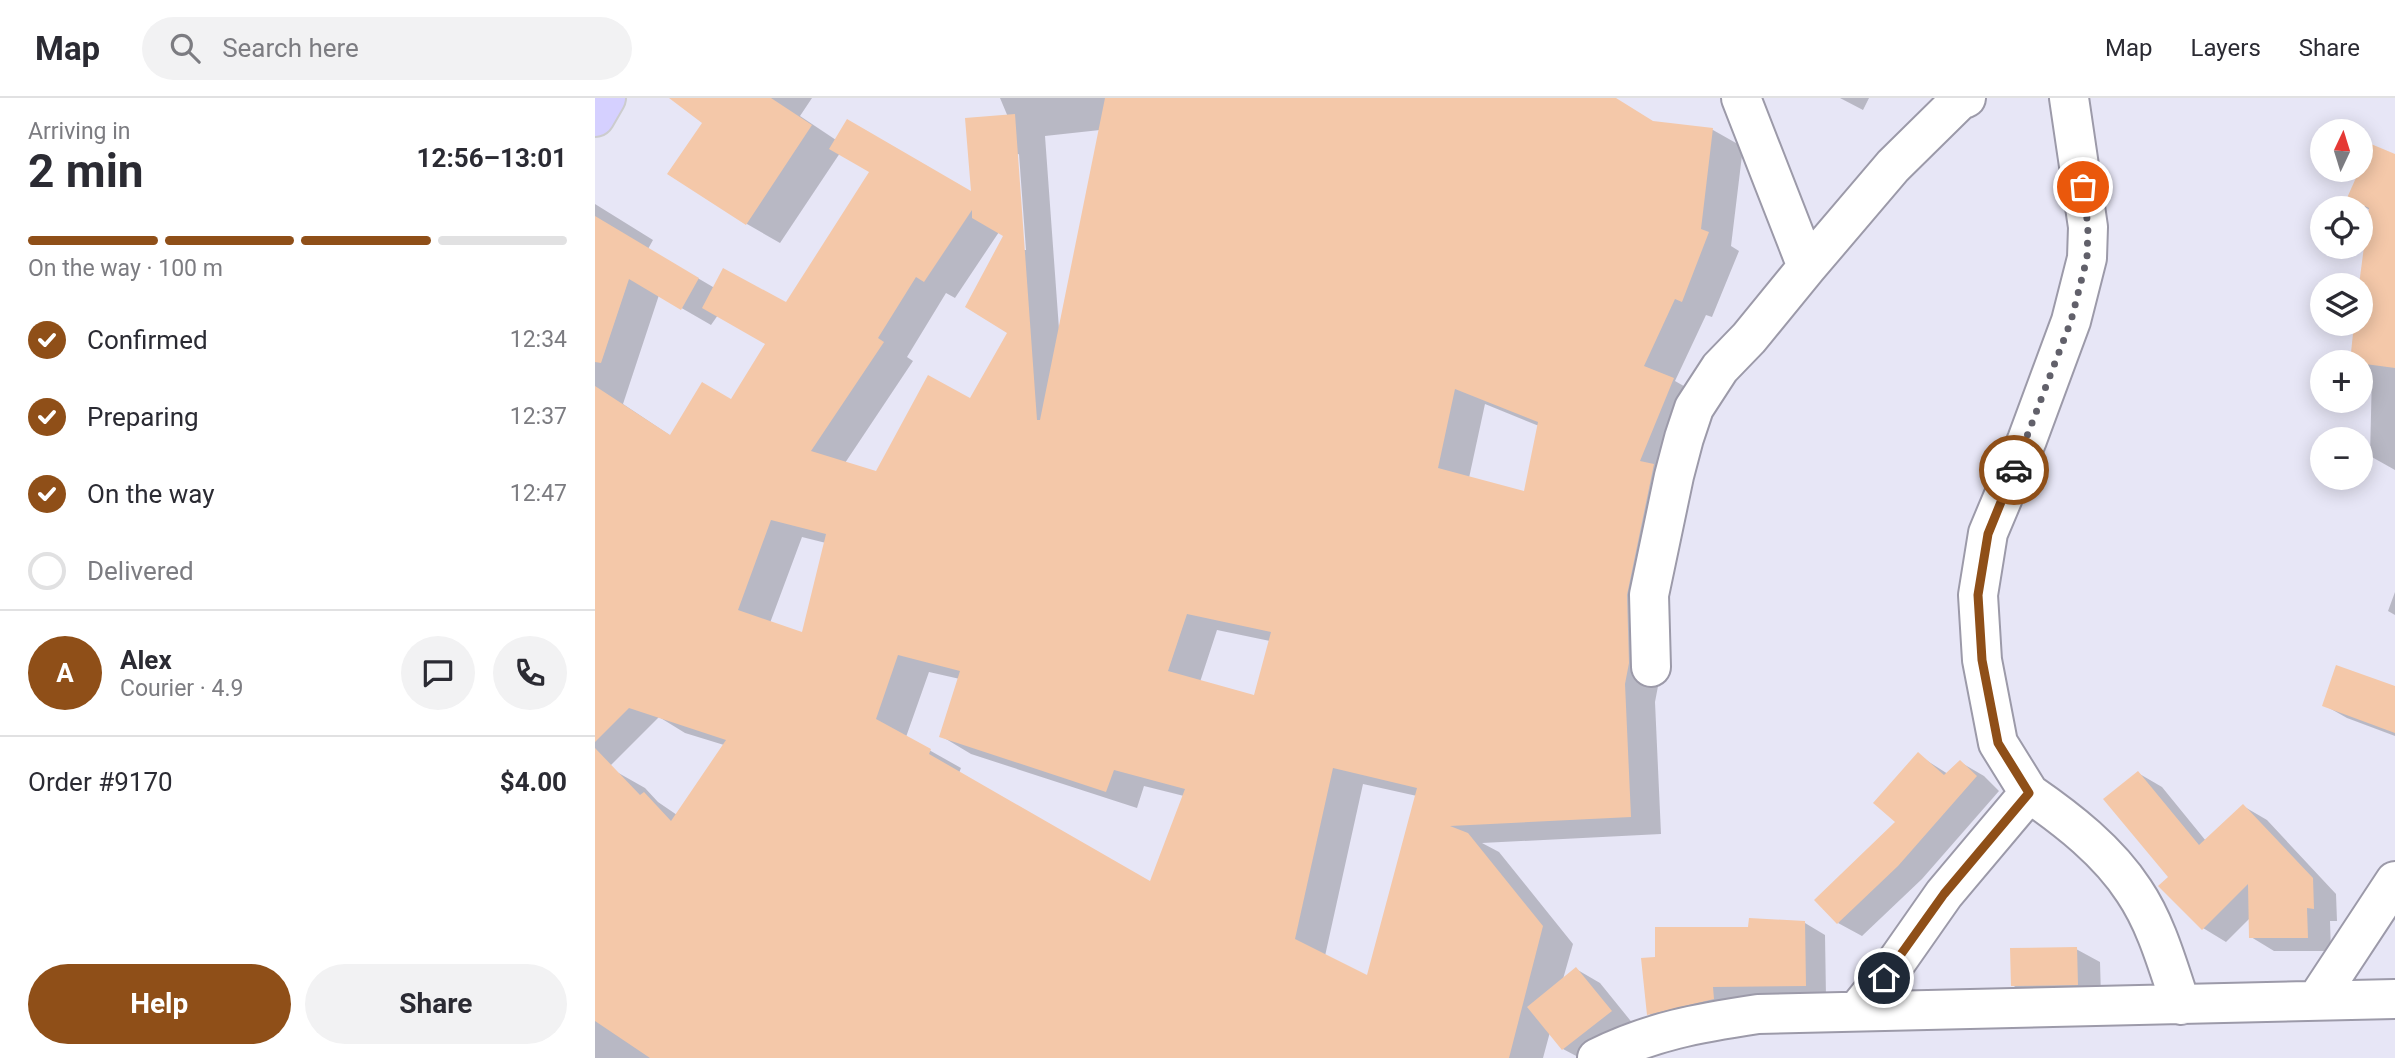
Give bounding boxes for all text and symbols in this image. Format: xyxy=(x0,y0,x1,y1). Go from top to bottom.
search box xyxy=(142,17,632,80)
text: Map xyxy=(35,29,100,68)
icon: search xyxy=(166,29,204,67)
text: Search here xyxy=(222,33,359,63)
text: Map xyxy=(2105,34,2153,62)
text: Layers xyxy=(2191,34,2261,62)
text: Share xyxy=(2299,34,2360,62)
text: Arriving in xyxy=(28,118,131,145)
north arrow xyxy=(2310,119,2373,182)
map controls xyxy=(2310,119,2373,490)
text: 12:56–13:01 xyxy=(417,143,567,173)
text: 2 min xyxy=(28,144,144,198)
pin xyxy=(2053,157,2113,217)
icon: bag xyxy=(2064,168,2102,206)
button: locate xyxy=(2310,196,2373,259)
text: On the way · 100 m xyxy=(28,255,223,282)
button: layers xyxy=(2310,273,2373,336)
icon: check xyxy=(28,321,66,359)
text: Confirmed xyxy=(87,325,208,355)
text: 12:34 xyxy=(510,326,567,353)
button: + xyxy=(2310,350,2373,413)
icon: check xyxy=(28,398,66,436)
text: Preparing xyxy=(87,402,199,432)
text: 12:37 xyxy=(510,403,567,430)
button: − xyxy=(2310,427,2373,490)
courier xyxy=(1979,435,2049,505)
icon: car xyxy=(1995,451,2033,489)
icon: check xyxy=(28,475,66,513)
text: On the way xyxy=(87,479,215,509)
text: 12:47 xyxy=(510,480,567,507)
text: Delivered xyxy=(87,556,194,586)
button: chat xyxy=(401,636,475,710)
button: phone xyxy=(493,636,567,710)
text: Alex xyxy=(120,645,172,675)
text: A xyxy=(56,658,74,688)
text: Courier · 4.9 xyxy=(120,675,243,702)
text: Order #9170 xyxy=(28,767,173,797)
text: $4.00 xyxy=(500,767,567,797)
pin xyxy=(1854,948,1914,1008)
icon: home xyxy=(1865,959,1903,997)
button: Help xyxy=(28,964,291,1044)
button: Share xyxy=(305,964,567,1044)

